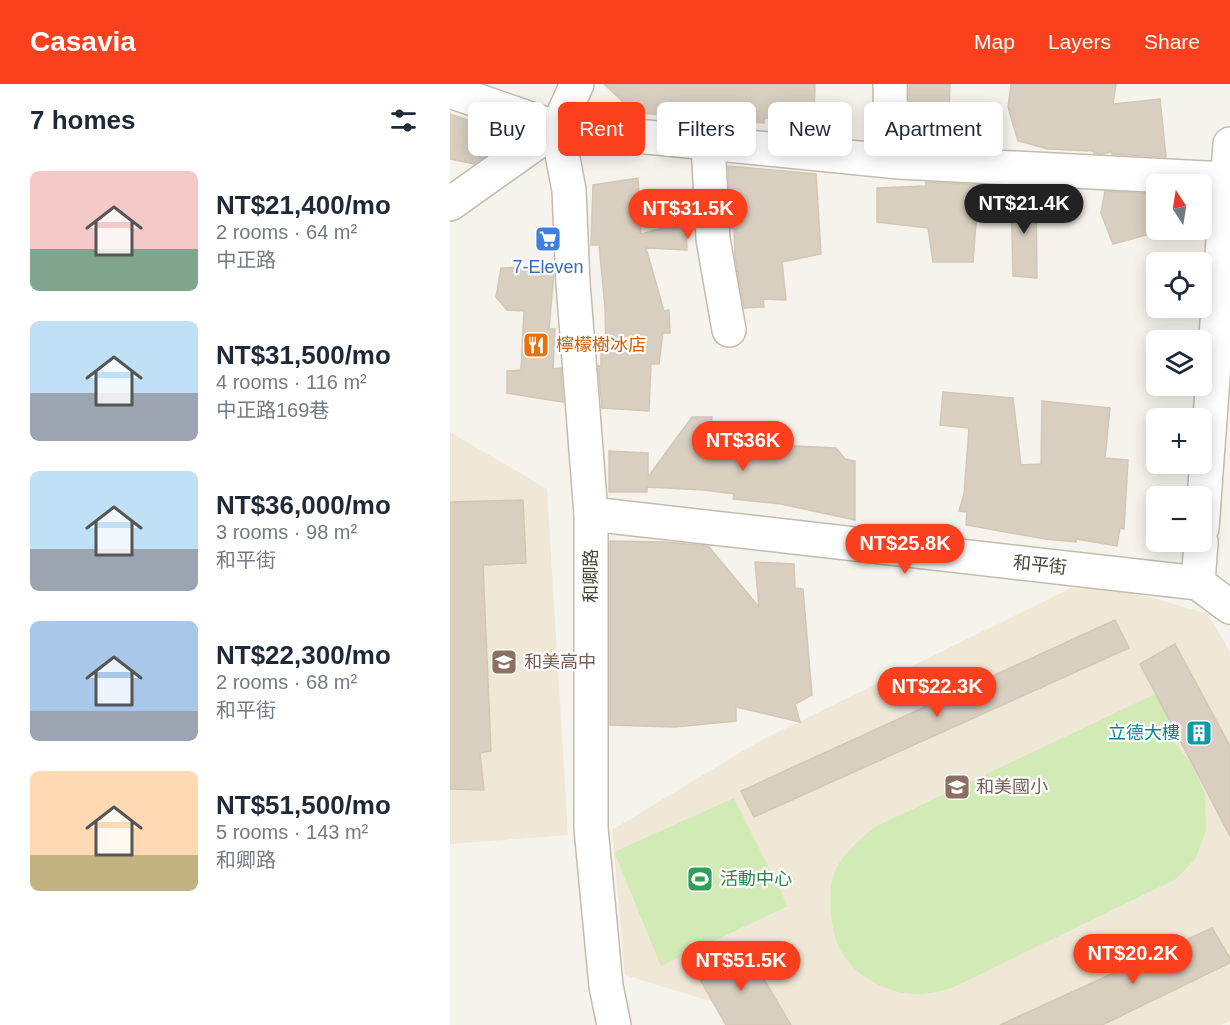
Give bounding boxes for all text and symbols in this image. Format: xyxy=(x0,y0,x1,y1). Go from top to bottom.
text: Casavia xyxy=(30,26,136,57)
text: Map xyxy=(974,30,1015,53)
text: Layers xyxy=(1048,30,1111,53)
text: Share xyxy=(1144,30,1200,53)
chip: Buy xyxy=(468,102,546,156)
chip: Rent xyxy=(558,102,645,156)
chip: Filters xyxy=(657,102,756,156)
chip: New xyxy=(768,102,852,156)
chip: Apartment xyxy=(864,102,1003,156)
icon: filters xyxy=(387,104,420,137)
text: 7 homes xyxy=(30,105,136,135)
north arrow xyxy=(1146,174,1212,240)
map controls xyxy=(1146,174,1212,552)
pin: NT$21.4K xyxy=(962,184,1086,235)
pin: NT$31.5K xyxy=(626,189,750,240)
text: NT$21,400/mo xyxy=(216,190,391,220)
text: NT$21.4K xyxy=(978,192,1070,214)
icon: home xyxy=(78,195,150,267)
text: NT$31.5K xyxy=(642,197,734,219)
text: 2 rooms · 64 m² xyxy=(216,221,357,243)
supermarket icon: 7-Eleven xyxy=(533,224,563,254)
text: 中正路 xyxy=(216,249,276,271)
button: locate xyxy=(1146,252,1212,318)
place label: 7-Eleven xyxy=(512,257,584,277)
restaurant icon: 檸檬樹冰店 xyxy=(521,330,551,360)
button: layers xyxy=(1146,330,1212,396)
place label: 檸檬樹冰店 xyxy=(556,335,646,355)
text: NT$31,500/mo xyxy=(216,340,391,370)
icon: home xyxy=(78,345,150,417)
text: 4 rooms · 116 m² xyxy=(216,371,367,393)
text: 中正路169巷 xyxy=(216,399,329,421)
button: + xyxy=(1146,408,1212,474)
pin: NT$36K xyxy=(694,421,792,472)
text: NT$36K xyxy=(706,429,780,451)
button: − xyxy=(1146,486,1212,552)
text: NT$36,000/mo xyxy=(216,490,391,520)
icon: home xyxy=(78,495,150,567)
text: 3 rooms · 98 m² xyxy=(216,521,357,543)
pin: NT$25.8K xyxy=(843,524,967,575)
text: NT$25.8K xyxy=(859,532,951,554)
text: 和平街 xyxy=(216,549,276,571)
street label: 和卿路 xyxy=(581,549,601,603)
street label: 和平街 xyxy=(1012,552,1068,578)
text: NT$22,300/mo xyxy=(216,640,391,670)
icon: home xyxy=(78,645,150,717)
school or university icon: 和美高中 xyxy=(489,647,519,677)
place label: 和美高中 xyxy=(524,652,596,672)
pin: NT$22.3K xyxy=(875,667,999,718)
text: 2 rooms · 68 m² xyxy=(216,671,357,693)
text: NT$22.3K xyxy=(891,675,983,697)
text: 和平街 xyxy=(216,699,276,721)
building icon: 立德大樓 xyxy=(1184,718,1214,748)
place label: 立德大樓 xyxy=(1108,723,1180,743)
school or university icon: 和美國小 xyxy=(942,772,972,802)
place label: 和美國小 xyxy=(976,777,1048,797)
text: NT$51,500/mo xyxy=(216,790,391,820)
icon: home xyxy=(78,795,150,867)
text: 5 rooms · 143 m² xyxy=(216,821,368,843)
text: 和卿路 xyxy=(216,849,276,871)
sports icon: 活動中心 xyxy=(685,864,715,894)
place label: 活動中心 xyxy=(720,869,792,889)
pin: NT$20.2K xyxy=(1071,934,1195,985)
pin: NT$51.5K xyxy=(679,941,803,992)
text: NT$20.2K xyxy=(1087,942,1179,964)
text: NT$51.5K xyxy=(695,949,787,971)

